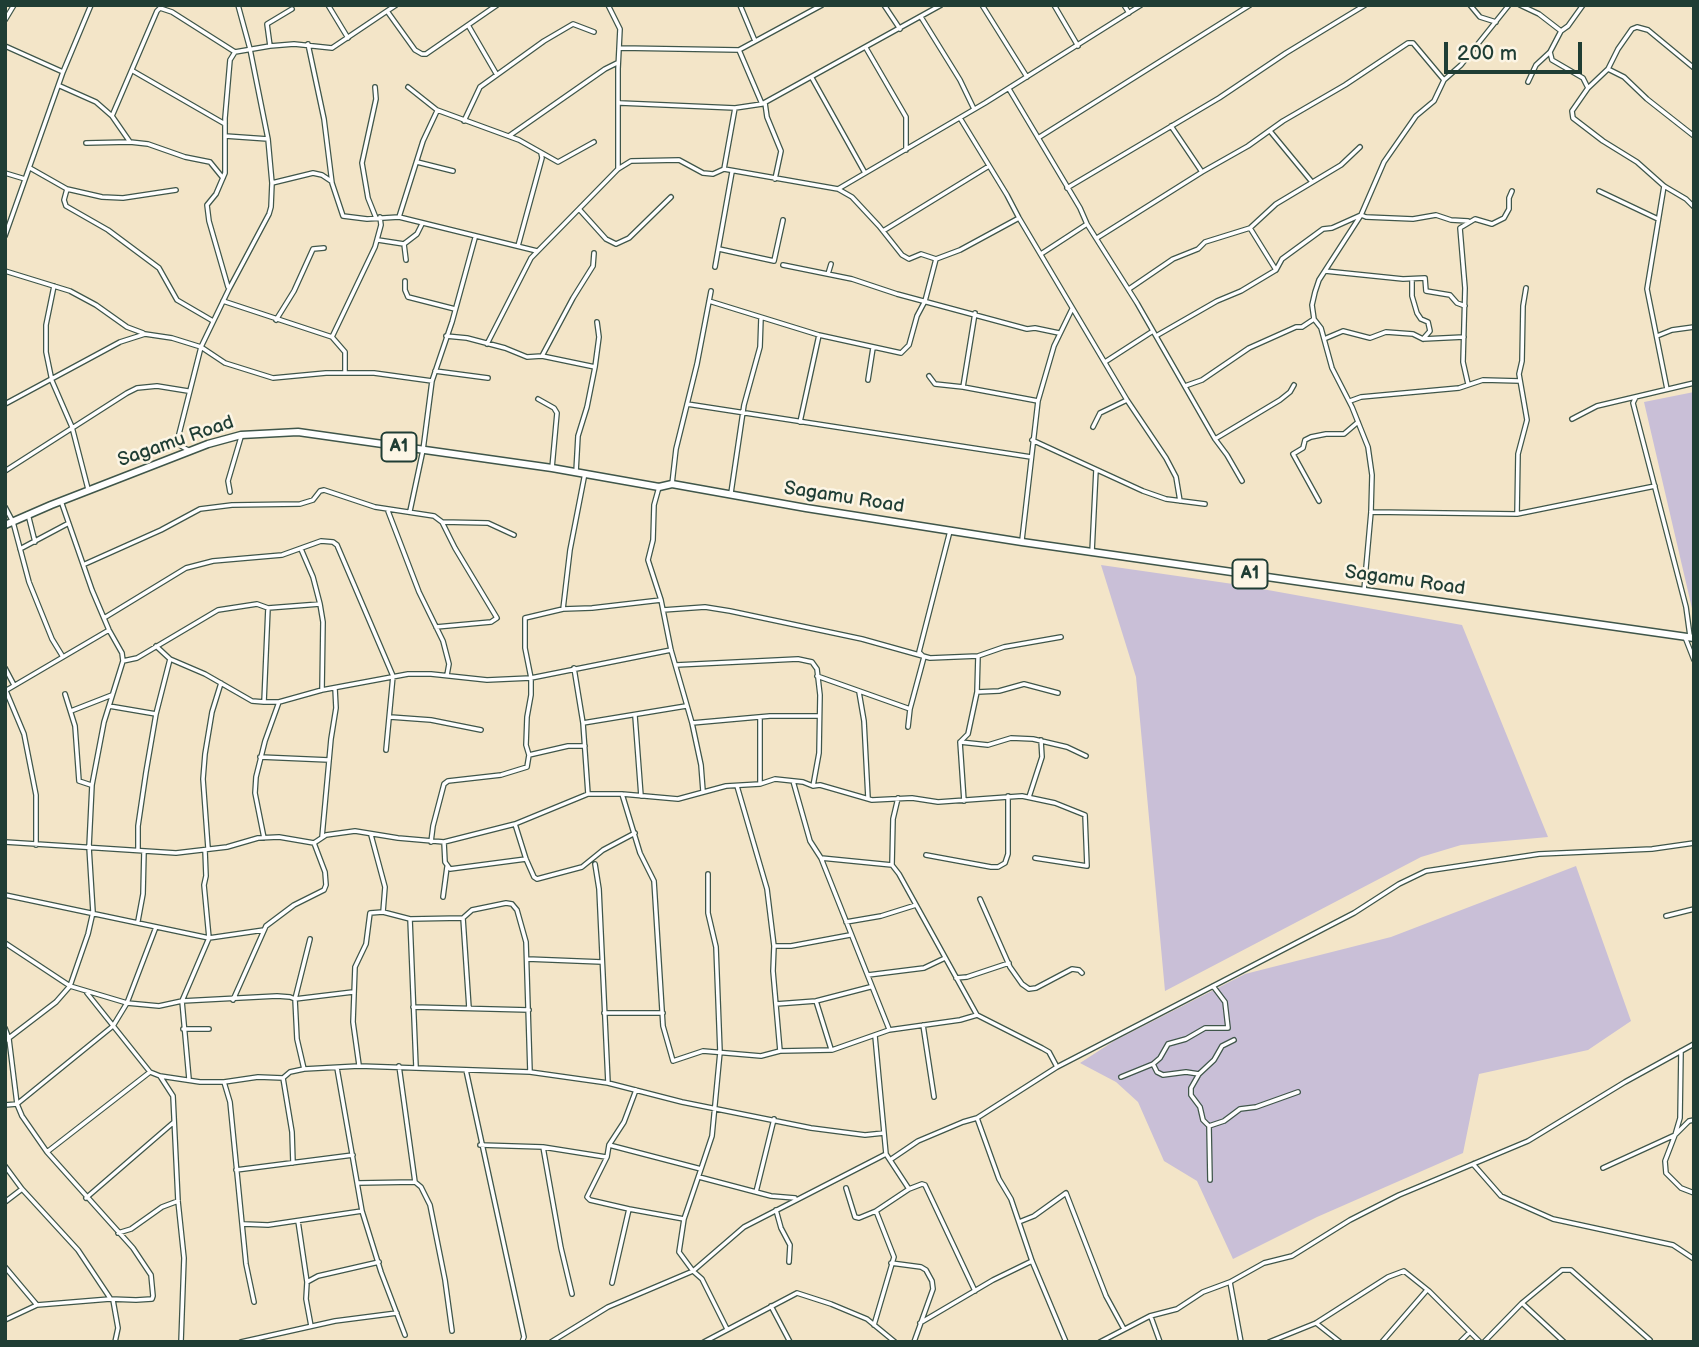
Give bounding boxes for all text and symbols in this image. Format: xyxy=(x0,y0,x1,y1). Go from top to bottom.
scale bar xyxy=(1447,28,1585,72)
text: 200 m xyxy=(1457,41,1517,66)
street label: Sagamu Road xyxy=(115,411,237,473)
road number: A1 xyxy=(382,432,416,462)
street label: Sagamu Road xyxy=(782,477,906,519)
road number: A1 xyxy=(1232,560,1268,588)
street label: Sagamu Road xyxy=(1343,561,1467,601)

